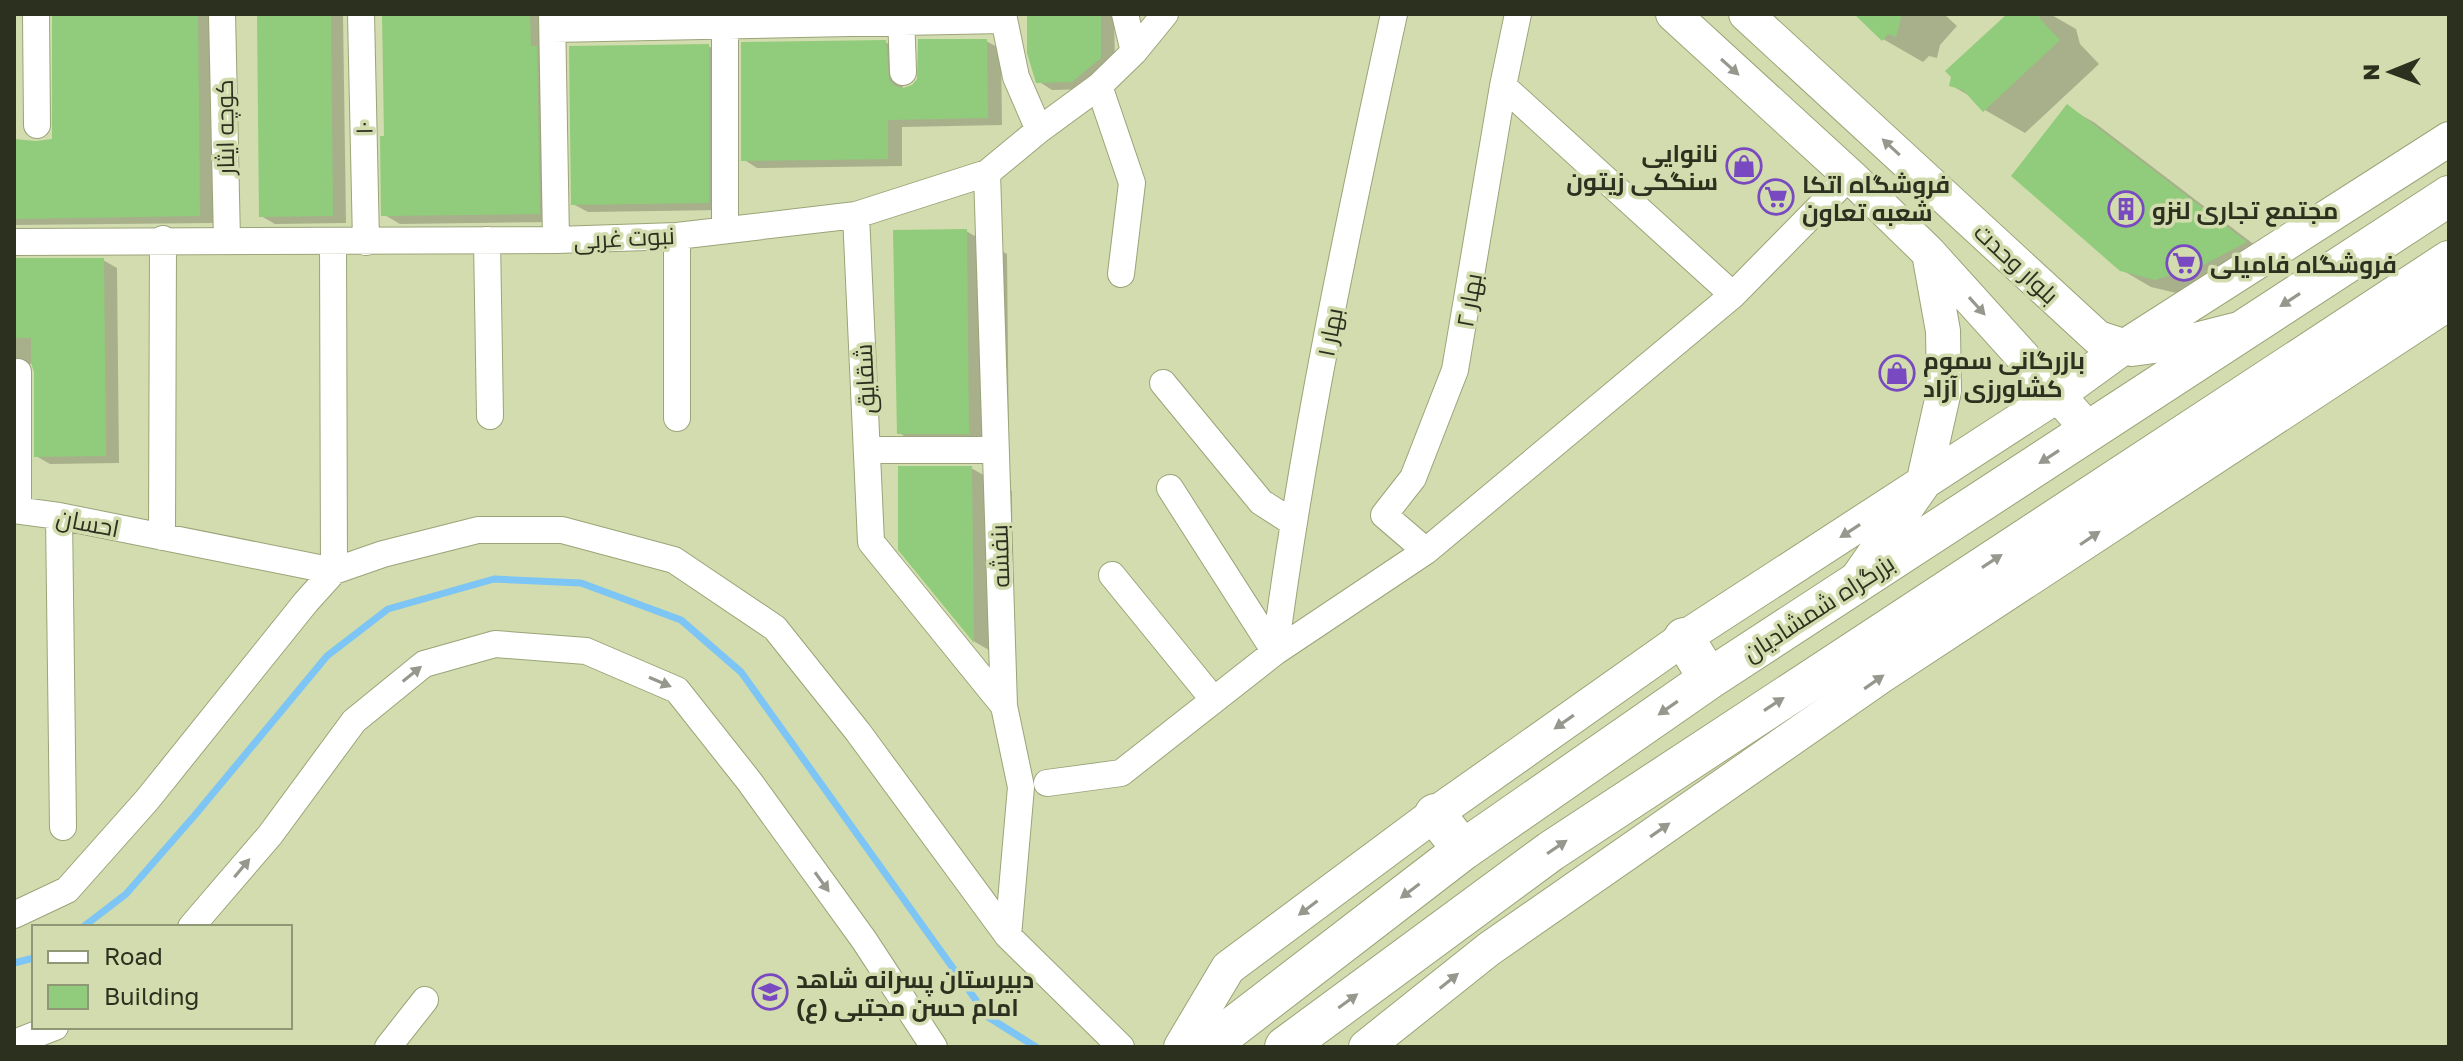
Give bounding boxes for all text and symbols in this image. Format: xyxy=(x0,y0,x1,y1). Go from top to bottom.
north arrow xyxy=(2351,32,2431,112)
one-way arrow xyxy=(1721,57,1740,75)
text: N xyxy=(2357,64,2384,81)
street label: کوچه ایثار xyxy=(209,79,242,177)
street label: ۱۰ xyxy=(348,121,378,135)
place label: نانوایی سنگکی زیتون xyxy=(1566,138,1718,196)
one-way arrow xyxy=(1882,139,1901,157)
shop icon: نانوایی سنگکی زیتون xyxy=(1725,147,1763,185)
place label: فروشگاه اتکا شعبه تعاون xyxy=(1802,169,1950,227)
supermarket icon: فروشگاه اتکا شعبه تعاون xyxy=(1757,178,1795,216)
building icon: مجتمع تجاری لنزو xyxy=(2107,190,2145,228)
place label: مجتمع تجاری لنزو xyxy=(2152,195,2338,227)
street label: بلوار وحدت xyxy=(1969,217,2065,309)
street label: نبوت غربی xyxy=(573,220,675,255)
supermarket icon: فروشگاه فامیلی xyxy=(2165,244,2203,282)
place label: فروشگاه فامیلی xyxy=(2210,249,2397,279)
street label: بهار ۲ xyxy=(1449,271,1488,329)
one-way arrow xyxy=(2279,293,2301,307)
one-way arrow xyxy=(1968,296,1986,315)
street label: بهار ۱ xyxy=(1310,305,1349,359)
street label: شقایق xyxy=(848,343,882,415)
place label: بازرگانی سموم کشاورزی آزاد xyxy=(1923,345,2085,403)
shop icon: بازرگانی سموم کشاورزی آزاد xyxy=(1878,354,1916,392)
one-way arrow xyxy=(2038,450,2059,465)
street label: احسان xyxy=(54,502,122,543)
one-way arrow xyxy=(1839,523,1861,538)
street label: بنفشه xyxy=(983,524,1015,588)
one-way arrow xyxy=(2080,531,2101,546)
street label: بزرگراه شمشادیان xyxy=(1737,547,1900,668)
one-way arrow xyxy=(1981,554,2002,569)
one-way arrow xyxy=(402,665,423,682)
one-way arrow xyxy=(1863,675,1884,690)
one-way arrow xyxy=(648,676,672,689)
one-way arrow xyxy=(1764,697,1785,712)
one-way arrow xyxy=(1657,700,1678,715)
one-way arrow xyxy=(1554,714,1575,729)
one-way arrow xyxy=(1650,823,1671,838)
one-way arrow xyxy=(1547,840,1568,855)
one-way arrow xyxy=(233,858,250,878)
one-way arrow xyxy=(814,872,829,893)
one-way arrow xyxy=(1400,882,1421,899)
one-way arrow xyxy=(1298,899,1319,915)
legend xyxy=(32,925,292,1029)
text: Road xyxy=(104,941,163,970)
place label: دبیرستان پسرانه شاهد امام حسن مجتبی (ع) xyxy=(796,964,1034,1024)
school or university icon: دبیرستان پسرانه شاهد امام حسن مجتبی (ع) xyxy=(751,973,789,1011)
one-way arrow xyxy=(1439,973,1459,990)
text: Building xyxy=(104,981,199,1010)
one-way arrow xyxy=(1337,993,1358,1009)

